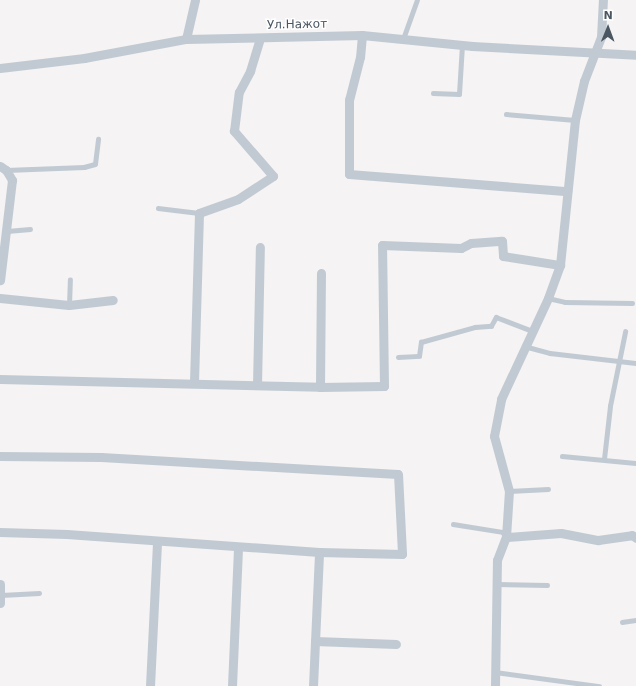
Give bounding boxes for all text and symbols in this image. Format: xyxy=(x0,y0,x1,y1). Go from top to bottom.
north arrow xyxy=(588,8,628,48)
text: N xyxy=(603,9,613,22)
street label: Ул.Нажот xyxy=(267,17,327,33)

